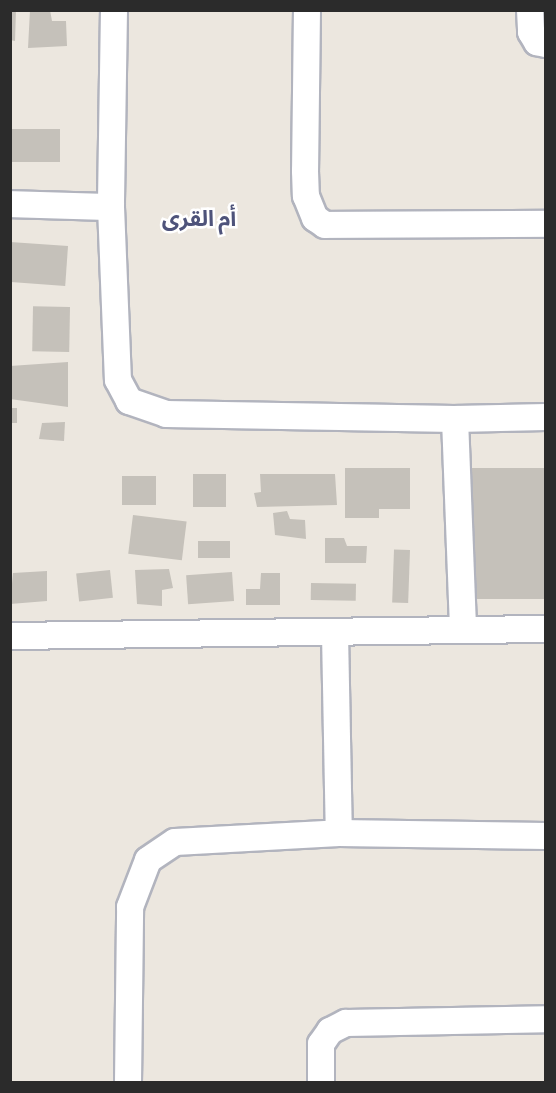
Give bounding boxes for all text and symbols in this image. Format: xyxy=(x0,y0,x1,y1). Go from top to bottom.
district label: أم القرى xyxy=(162,205,236,231)

